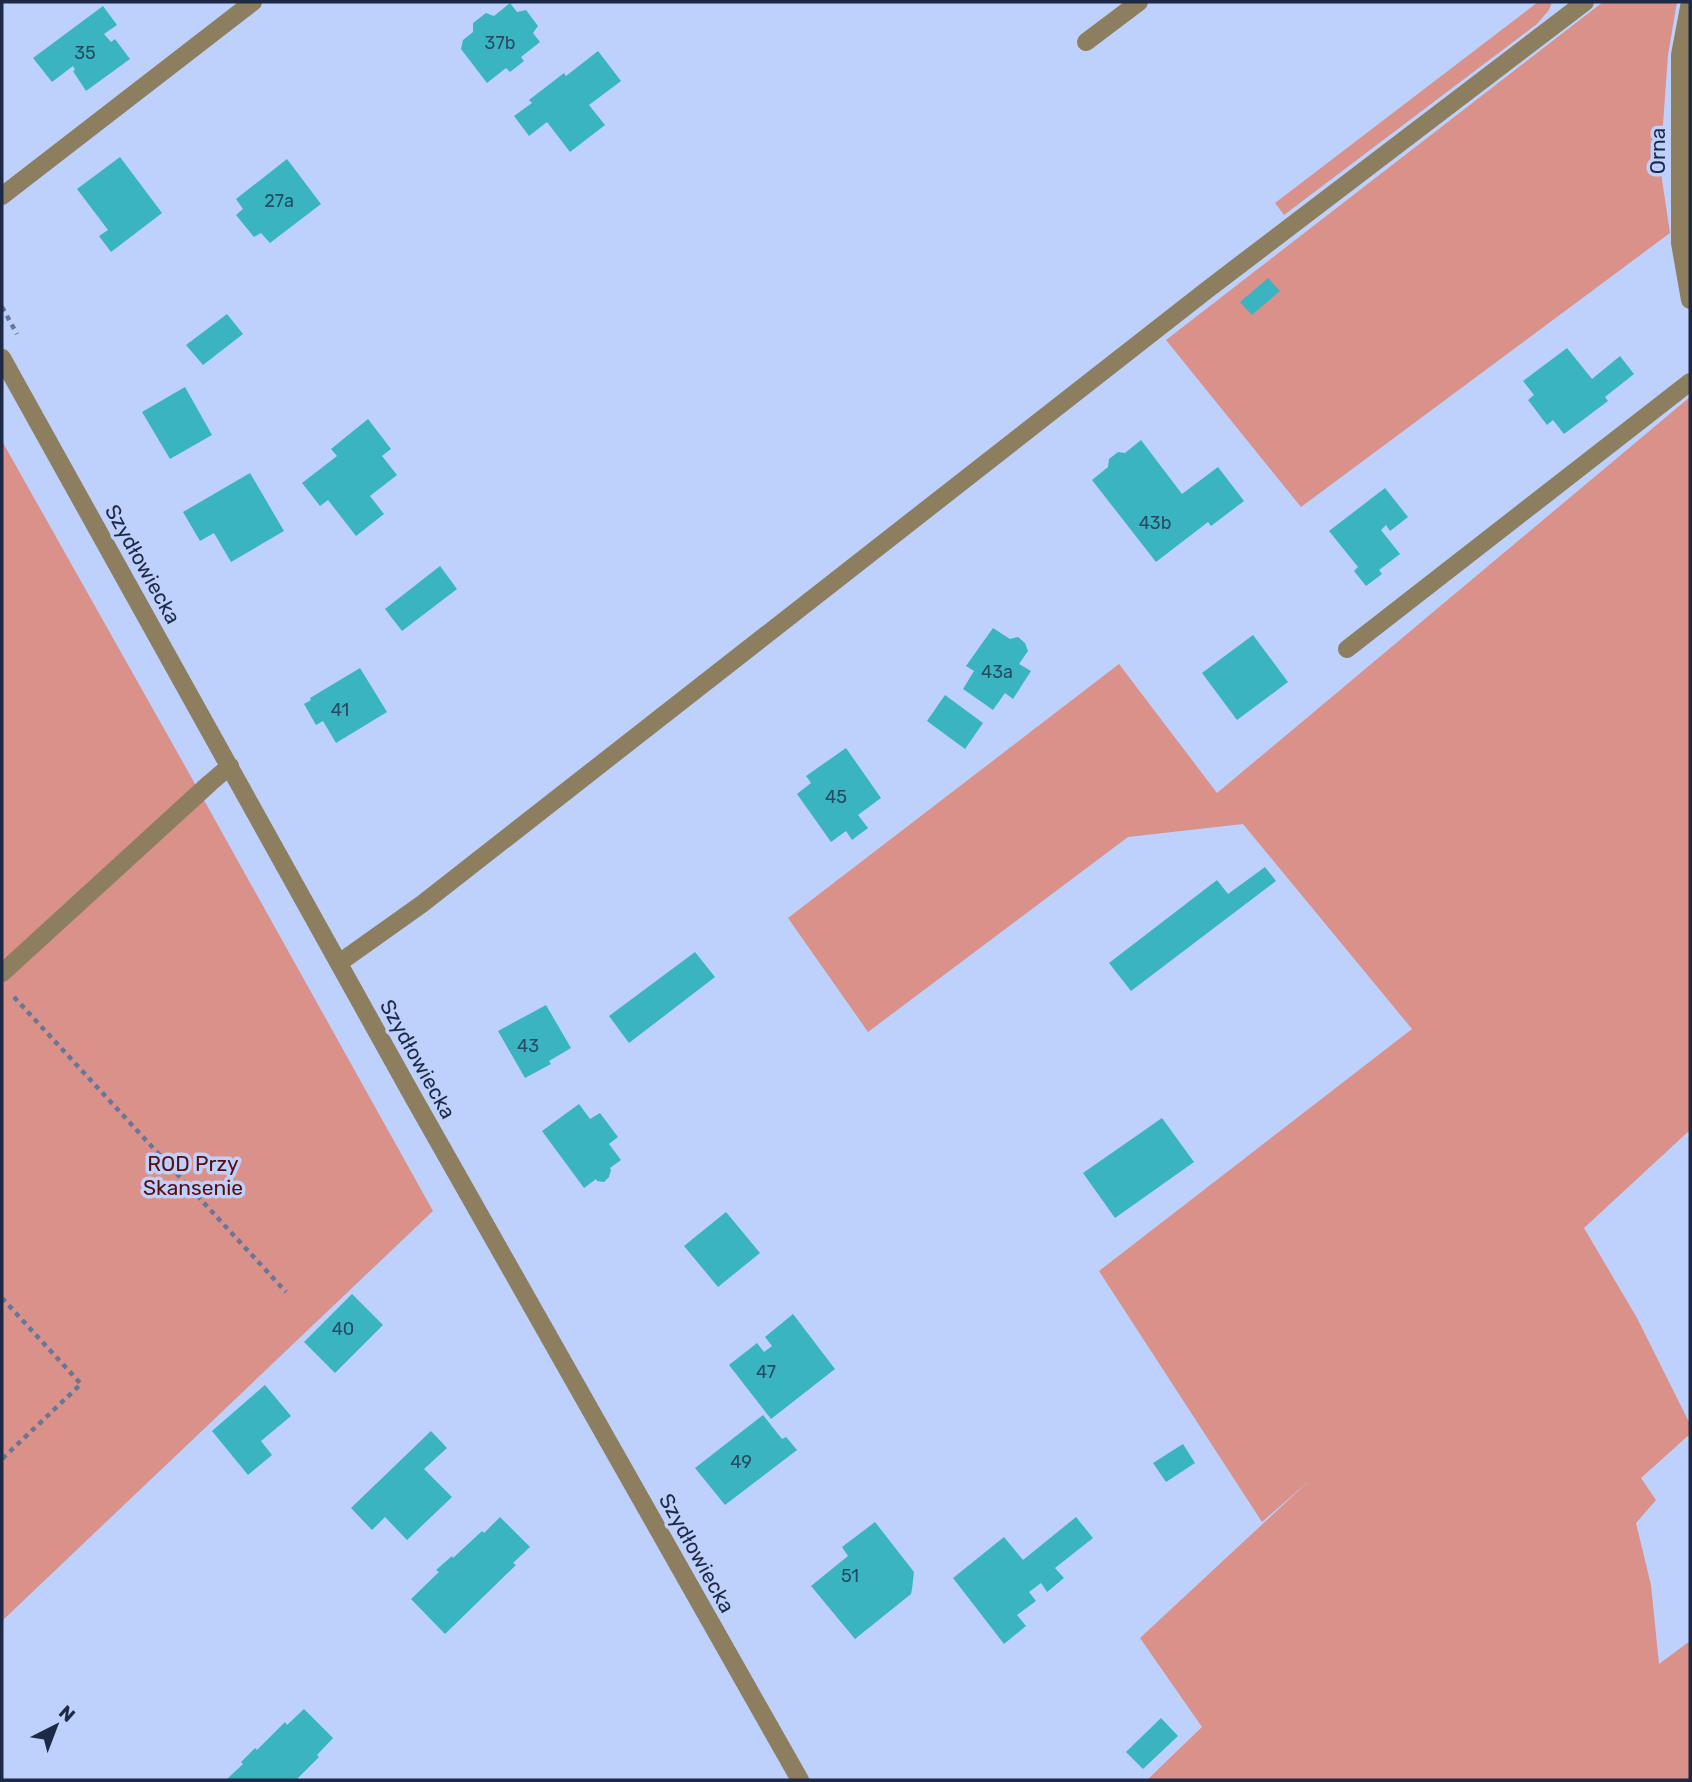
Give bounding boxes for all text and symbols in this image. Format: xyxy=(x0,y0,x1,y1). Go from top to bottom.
house number: 37b xyxy=(485,32,515,54)
house number: 35 xyxy=(74,42,96,64)
street label: Orna xyxy=(1645,128,1670,174)
house number: 27a xyxy=(264,190,294,212)
street label: Szydłowiecka xyxy=(100,500,186,628)
house number: 43b xyxy=(1139,512,1171,534)
house number: 43a xyxy=(981,661,1013,683)
house number: 41 xyxy=(331,699,349,721)
house number: 45 xyxy=(825,786,847,808)
street label: Szydłowiecka xyxy=(375,995,461,1123)
house number: 43 xyxy=(517,1035,539,1057)
park label: ROD Przy Skansenie xyxy=(143,1151,243,1200)
house number: 40 xyxy=(332,1318,354,1340)
house number: 47 xyxy=(756,1361,776,1383)
house number: 49 xyxy=(730,1451,752,1473)
street label: Szydłowiecka xyxy=(654,1489,740,1617)
house number: 51 xyxy=(841,1565,859,1587)
north arrow xyxy=(21,1691,91,1761)
text: N xyxy=(54,1701,80,1727)

